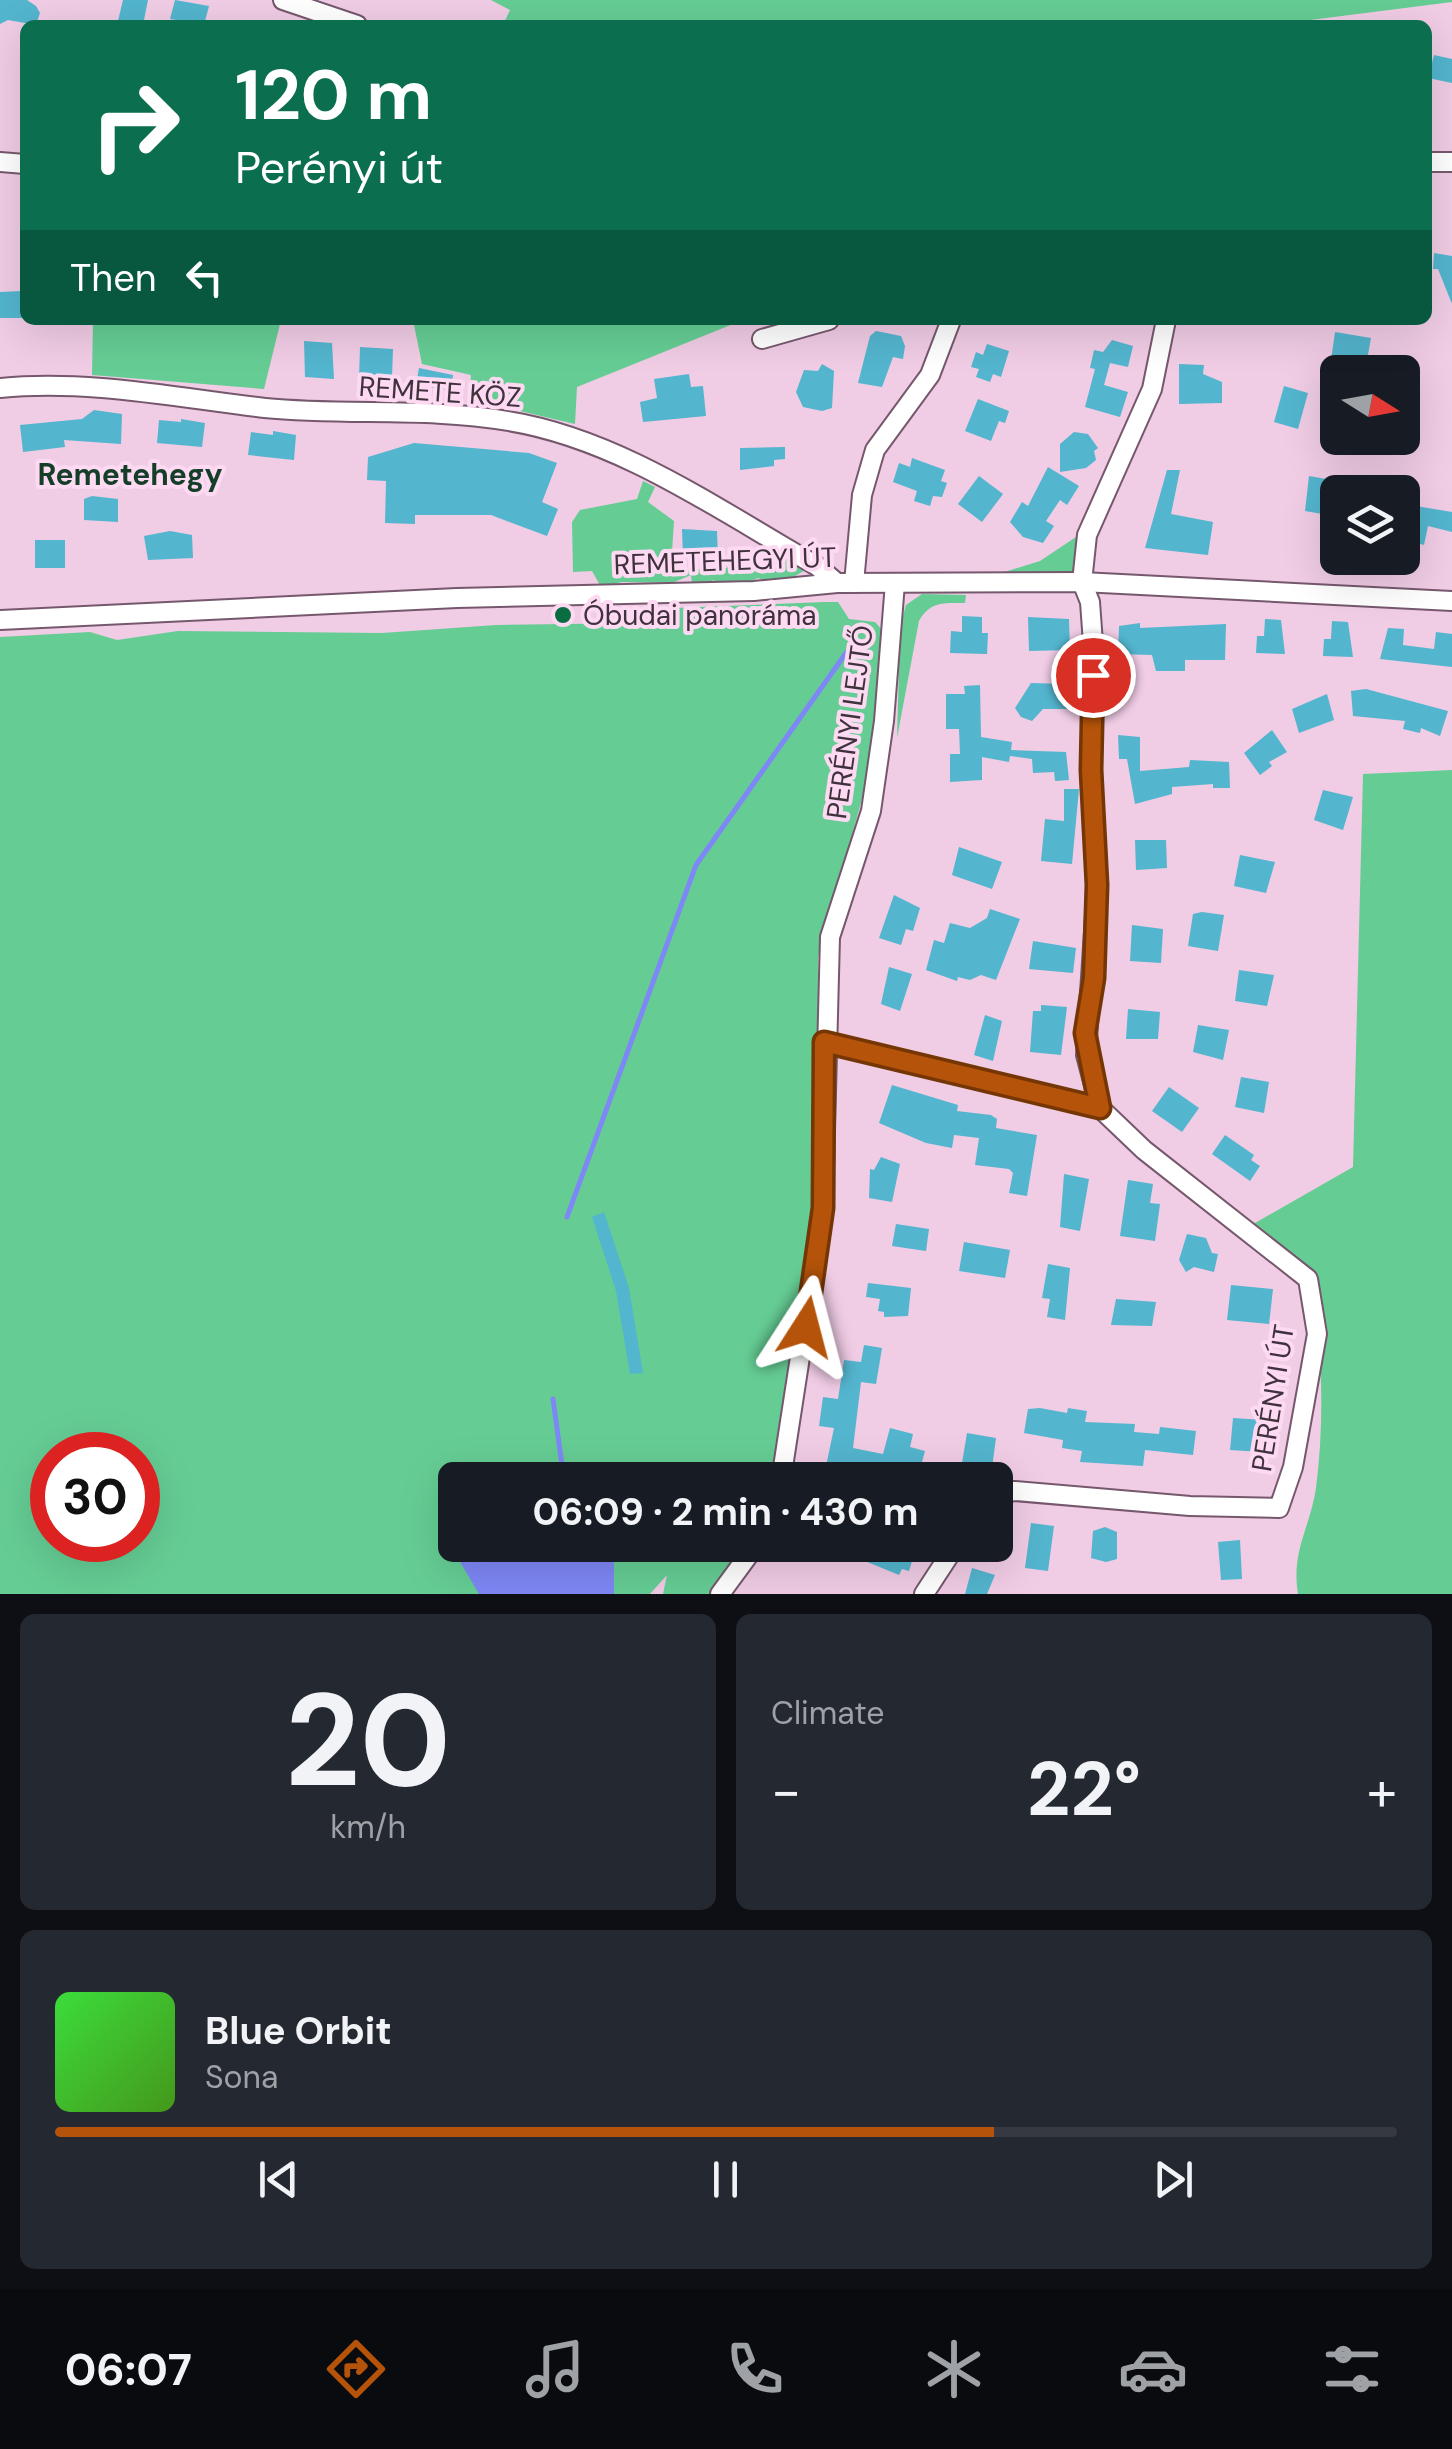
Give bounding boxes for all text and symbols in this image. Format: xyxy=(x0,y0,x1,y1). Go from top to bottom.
text: 120 m xyxy=(235,50,432,141)
icon: right xyxy=(70,60,200,190)
text: Perényi út xyxy=(235,138,443,197)
icon: left xyxy=(177,250,232,305)
text: Then xyxy=(70,253,157,303)
north arrow xyxy=(1320,355,1420,455)
map controls xyxy=(1320,355,1420,575)
street label: REMETE KÖZ xyxy=(357,368,523,416)
district label: Remetehegy xyxy=(37,455,223,494)
button: layers xyxy=(1320,475,1420,575)
street label: REMETEHEGYI ÚT xyxy=(613,539,837,583)
place label: Óbudai panoráma xyxy=(583,597,816,634)
marker: Óbudai panoráma xyxy=(552,604,574,626)
street label: PERÉNYI LEJTŐ xyxy=(818,623,882,821)
pin xyxy=(1051,633,1136,718)
icon: arrive xyxy=(1066,648,1121,703)
position arrow xyxy=(754,1275,858,1379)
street label: PERÉNYI ÚT xyxy=(1243,1322,1303,1474)
speed limit sign: 30 xyxy=(30,1432,160,1562)
text: 06:09 · 2 min · 430 m xyxy=(533,1487,918,1537)
text: 20 xyxy=(285,1656,451,1825)
text: Climate xyxy=(771,1692,885,1734)
text: 22° xyxy=(1027,1741,1141,1838)
text: − xyxy=(771,1755,801,1827)
text: + xyxy=(1367,1755,1397,1827)
text: km/h xyxy=(330,1806,406,1848)
text: Blue Orbit xyxy=(205,2006,392,2056)
text: Sona xyxy=(205,2056,278,2098)
icon: previous xyxy=(251,2152,306,2207)
icon: pause xyxy=(698,2152,753,2207)
icon: next xyxy=(1146,2152,1201,2207)
icon: directions xyxy=(321,2334,391,2404)
icon: music xyxy=(520,2334,590,2404)
icon: phone xyxy=(720,2334,790,2404)
icon: climate xyxy=(919,2334,989,2404)
icon: car xyxy=(1118,2334,1188,2404)
icon: filters xyxy=(1317,2334,1387,2404)
text: 06:07 xyxy=(65,2340,192,2399)

